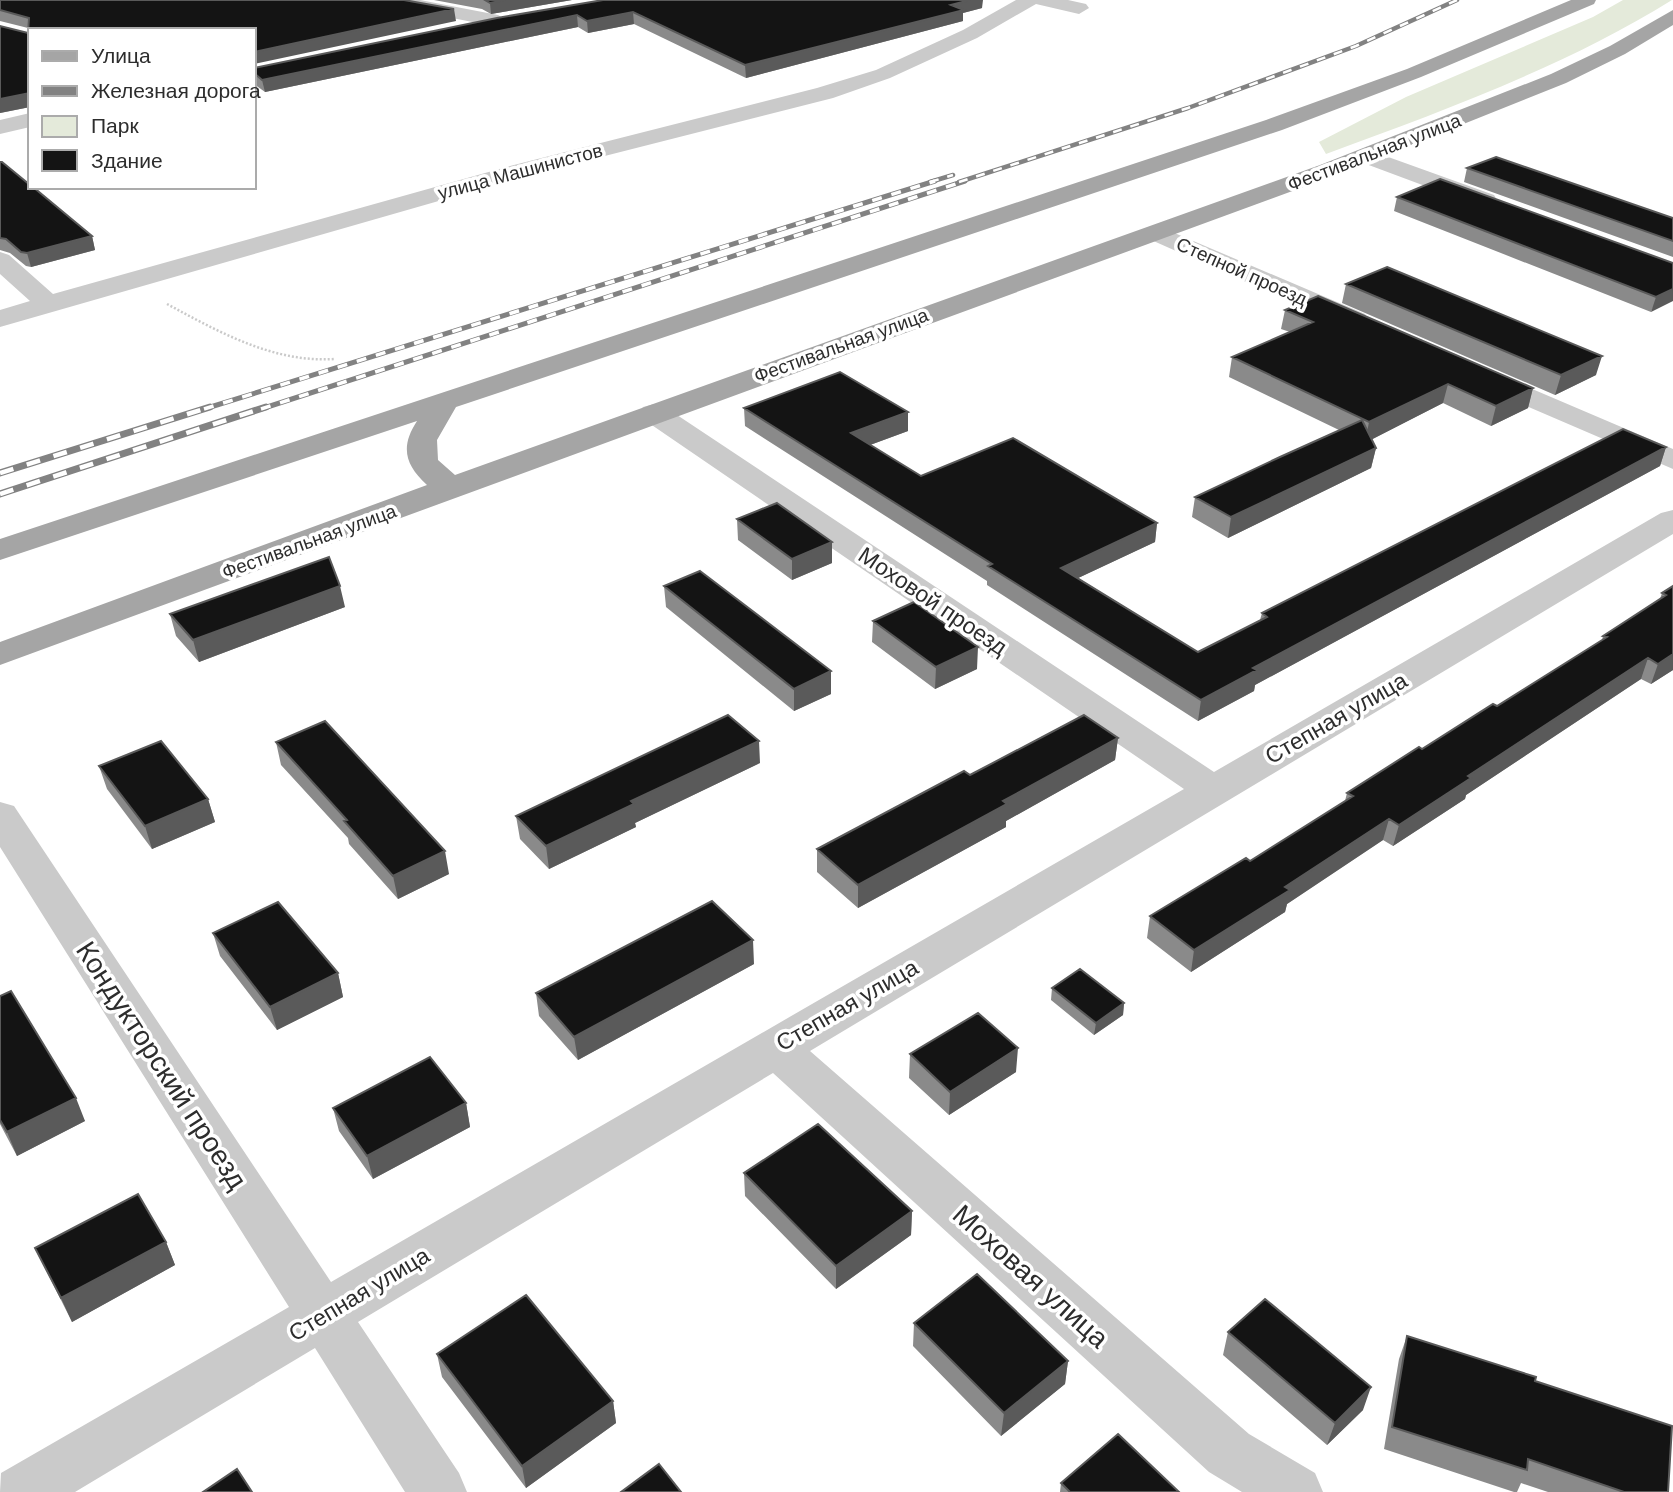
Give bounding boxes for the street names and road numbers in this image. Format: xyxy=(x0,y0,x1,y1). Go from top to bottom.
street label: Фестивальная улица xyxy=(1284,108,1465,197)
street label: улица Машинистов xyxy=(435,137,605,205)
street label: Степной проезд xyxy=(1172,231,1311,312)
street label: Фестивальная улица xyxy=(750,302,932,389)
street label: Фестивальная улица xyxy=(218,498,400,585)
street label: Моховой проезд xyxy=(853,540,1014,662)
street label: Степная улица xyxy=(1259,665,1413,771)
street label: Кондукторский проезд xyxy=(67,934,256,1196)
street label: Степная улица xyxy=(770,952,924,1058)
street label: Моховая улица xyxy=(945,1196,1117,1357)
street label: Степная улица xyxy=(283,1240,435,1348)

